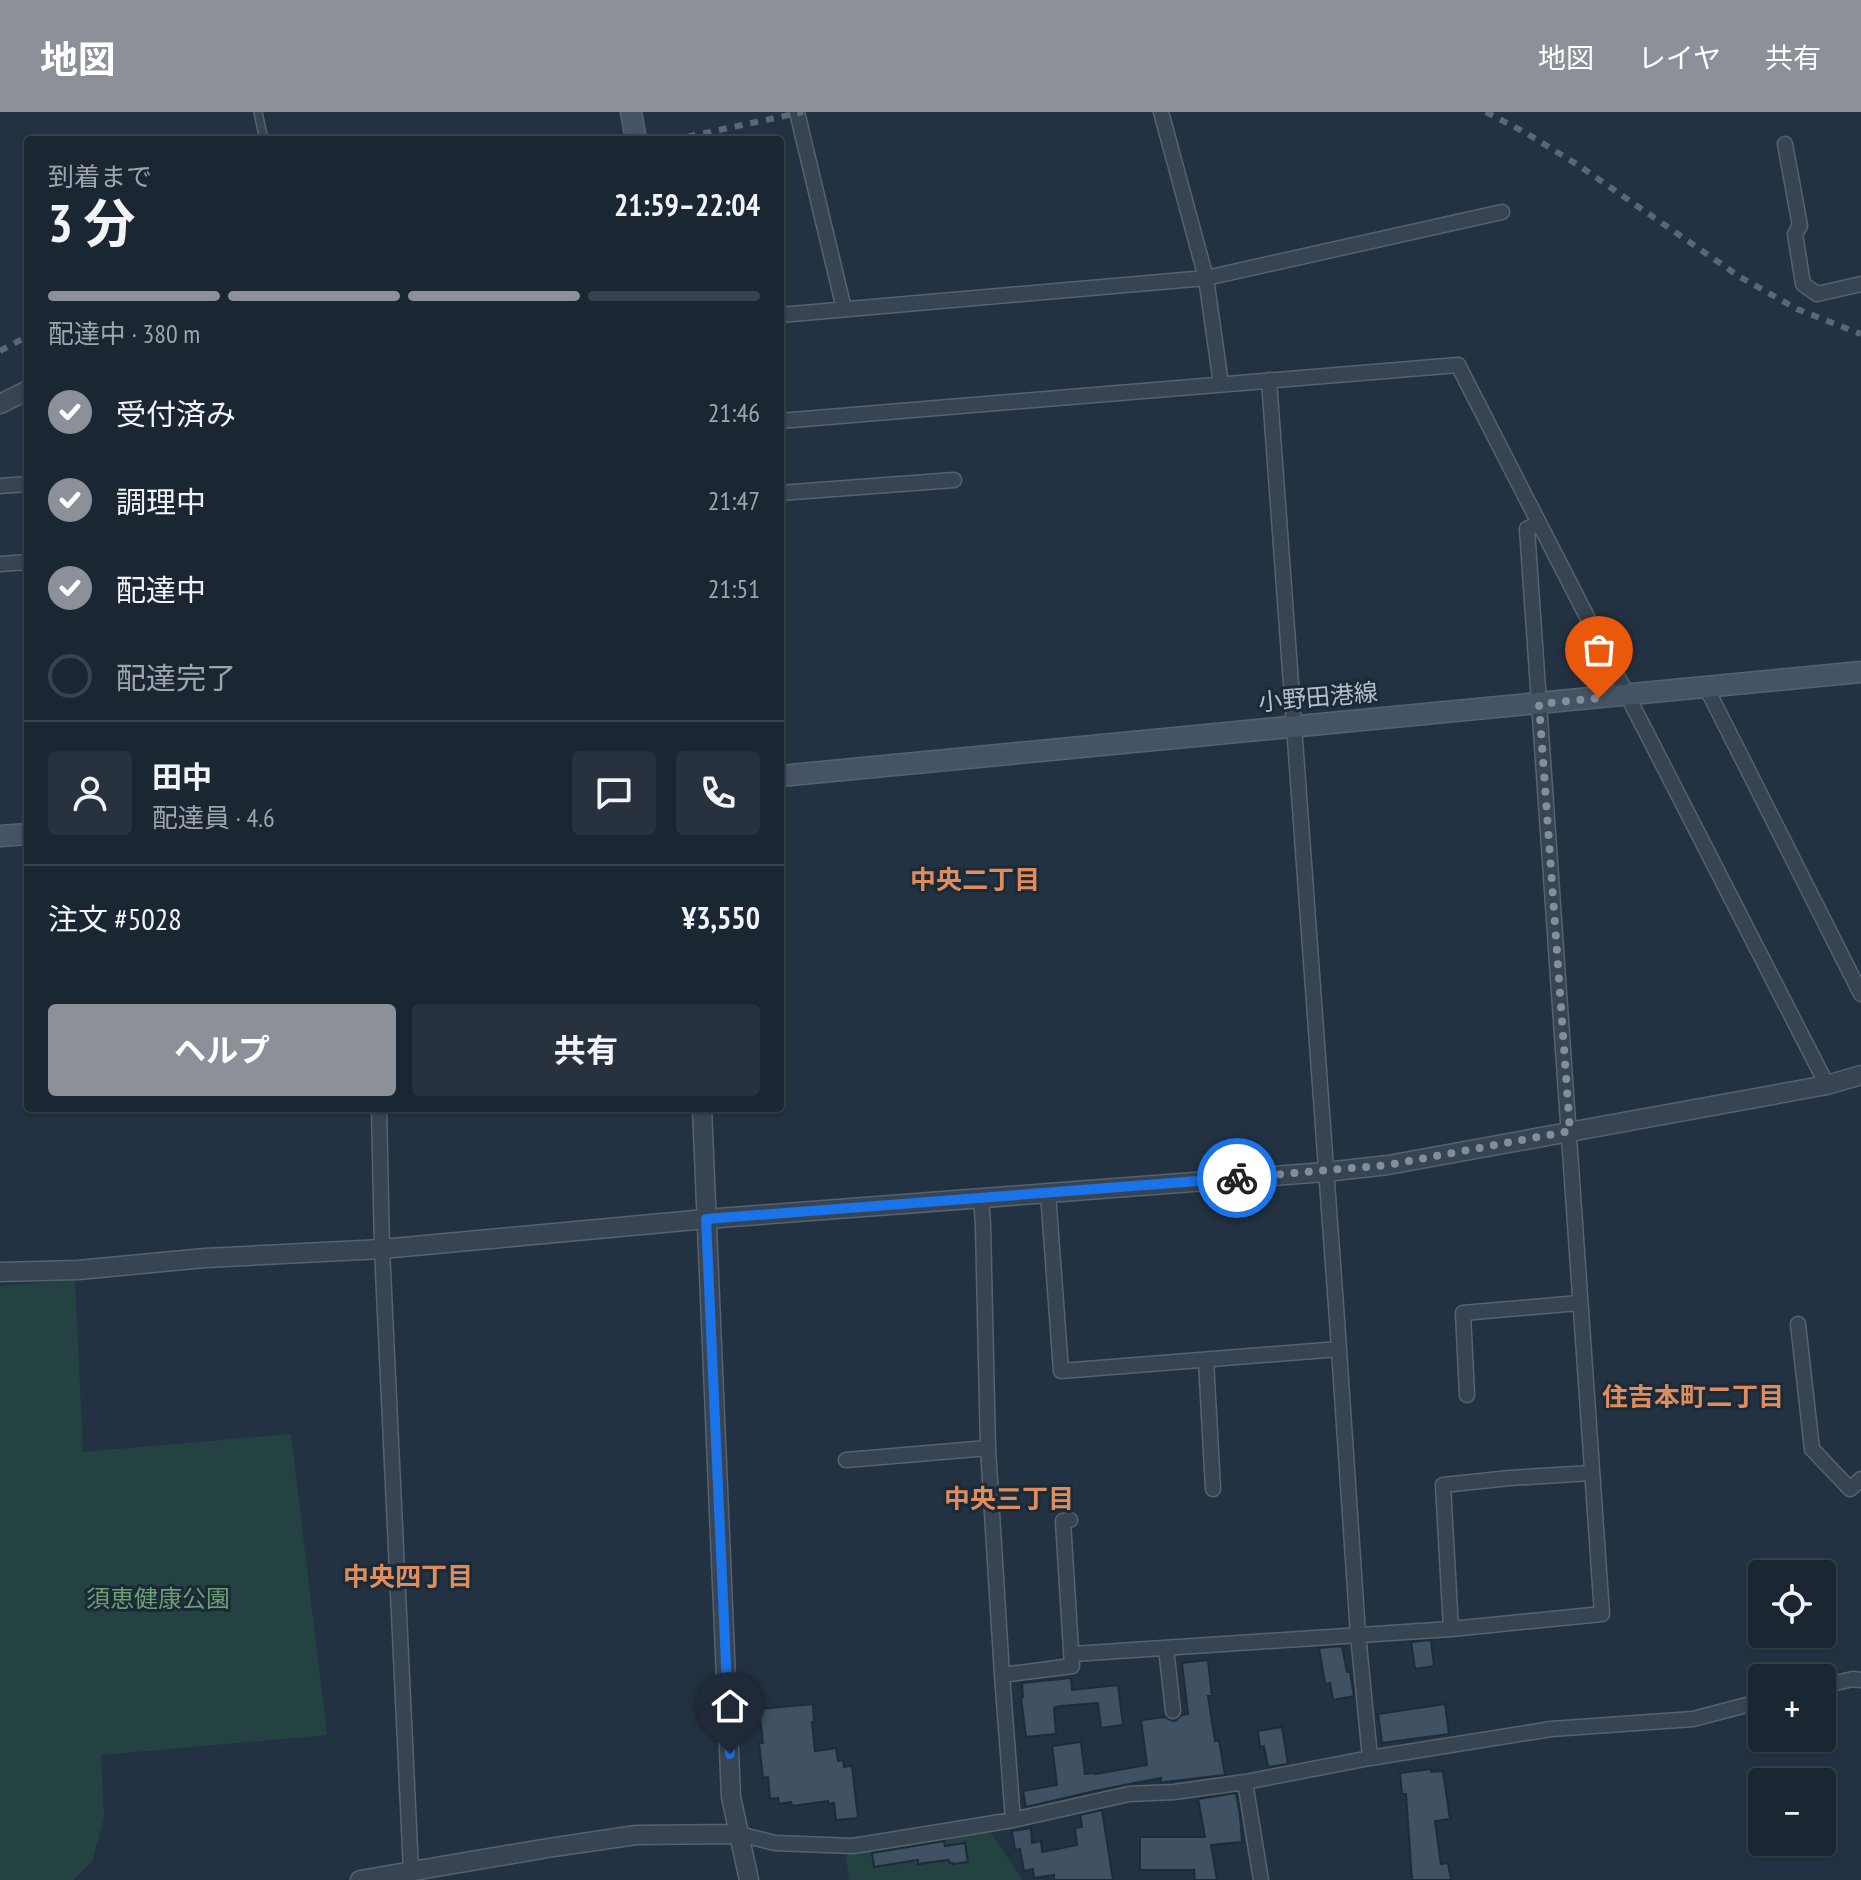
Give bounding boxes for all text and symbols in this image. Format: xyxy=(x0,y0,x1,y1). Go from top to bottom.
text: 地図 xyxy=(40,34,116,83)
text: 地図 xyxy=(1538,39,1594,76)
text: レイヤ xyxy=(1638,39,1721,76)
text: 共有 xyxy=(1765,39,1821,76)
text: 到着まで xyxy=(48,160,152,193)
text: 21:59–22:04 xyxy=(614,185,760,224)
text: 3 分 xyxy=(48,189,136,256)
text: 配達中 · 380 m xyxy=(48,317,200,350)
icon: check xyxy=(48,390,92,434)
text: 受付済み xyxy=(116,394,236,433)
text: 21:46 xyxy=(708,396,760,429)
icon: check xyxy=(48,478,92,522)
text: 調理中 xyxy=(116,482,206,521)
text: 21:47 xyxy=(708,484,760,517)
icon: check xyxy=(48,566,92,610)
text: 配達中 xyxy=(116,570,206,609)
text: 21:51 xyxy=(708,572,760,605)
pin xyxy=(1565,616,1633,698)
icon: bag xyxy=(1577,628,1621,672)
text: 配達完了 xyxy=(116,658,236,697)
street label: 小野田港線 xyxy=(1257,676,1379,718)
button: person xyxy=(48,751,132,835)
button: chat xyxy=(572,751,656,835)
button: phone xyxy=(676,751,760,835)
text: 田中 xyxy=(152,757,212,796)
text: 配達員 · 4.6 xyxy=(152,801,275,834)
district label: 中央二丁目 xyxy=(910,863,1040,896)
text: ¥3,550 xyxy=(682,898,760,937)
text: 注文 #5028 xyxy=(48,899,182,938)
button: ヘルプ xyxy=(48,1004,396,1096)
button: 共有 xyxy=(412,1004,760,1096)
courier xyxy=(1197,1138,1277,1218)
icon: bike xyxy=(1215,1156,1259,1200)
district label: 住吉本町二丁目 xyxy=(1602,1380,1784,1413)
district label: 中央三丁目 xyxy=(944,1482,1074,1515)
district label: 中央四丁目 xyxy=(343,1560,473,1593)
map controls xyxy=(1748,1560,1836,1856)
button: locate xyxy=(1748,1560,1836,1648)
park label: 須恵健康公園 xyxy=(86,1583,230,1614)
button: + xyxy=(1748,1664,1836,1752)
pin xyxy=(696,1672,764,1754)
icon: home xyxy=(708,1684,752,1728)
button: − xyxy=(1748,1768,1836,1856)

